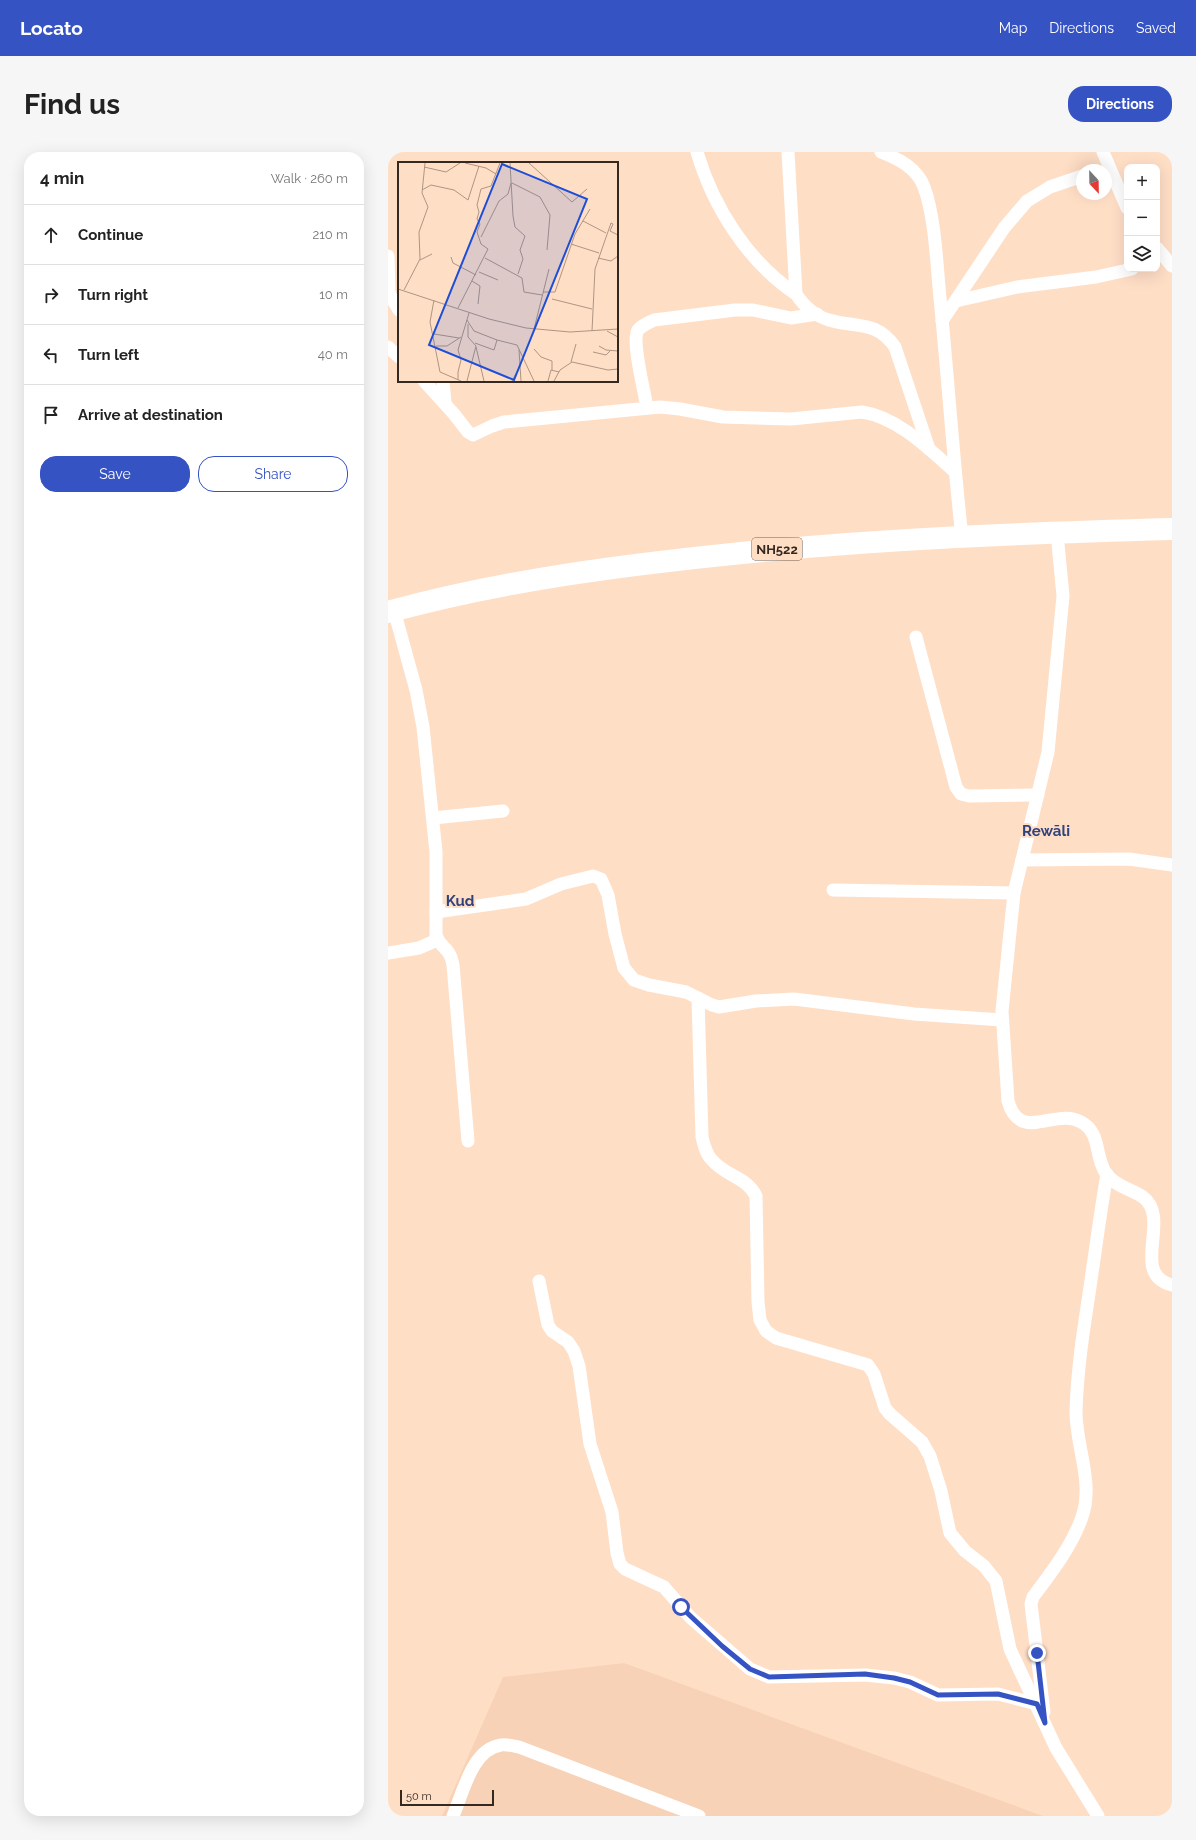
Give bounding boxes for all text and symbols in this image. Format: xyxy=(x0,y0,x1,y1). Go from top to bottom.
text: Locato xyxy=(20,17,83,39)
text: Map xyxy=(999,20,1027,36)
text: Directions xyxy=(1049,20,1114,36)
text: Saved xyxy=(1136,20,1176,36)
button: Directions xyxy=(1068,86,1172,122)
text: Find us xyxy=(24,88,120,121)
inset map xyxy=(398,162,618,382)
north arrow xyxy=(1076,164,1112,200)
map controls xyxy=(1124,164,1160,272)
button: + xyxy=(1124,164,1160,200)
text: 4 min xyxy=(40,168,84,188)
text: Walk · 260 m xyxy=(271,171,348,186)
button: − xyxy=(1124,200,1160,236)
icon: ahead xyxy=(40,224,62,246)
text: Continue xyxy=(78,226,143,244)
text: 210 m xyxy=(312,227,348,242)
button: layers xyxy=(1124,236,1160,272)
icon: right xyxy=(40,284,62,306)
text: Turn right xyxy=(78,286,148,304)
text: 10 m xyxy=(319,287,348,302)
icon: left xyxy=(40,344,62,366)
text: Turn left xyxy=(78,346,139,364)
text: 40 m xyxy=(318,347,348,362)
icon: arrive xyxy=(40,404,62,426)
text: Arrive at destination xyxy=(78,406,223,424)
button: Save xyxy=(40,456,190,492)
button: Share xyxy=(198,456,348,492)
road number: NH522 xyxy=(752,538,802,560)
district label: Rewāli xyxy=(1022,822,1070,840)
district label: Kud xyxy=(446,892,475,910)
route start xyxy=(672,1598,690,1616)
route end xyxy=(1028,1644,1046,1662)
scale bar xyxy=(400,1788,494,1807)
text: 50 m xyxy=(406,1790,432,1803)

